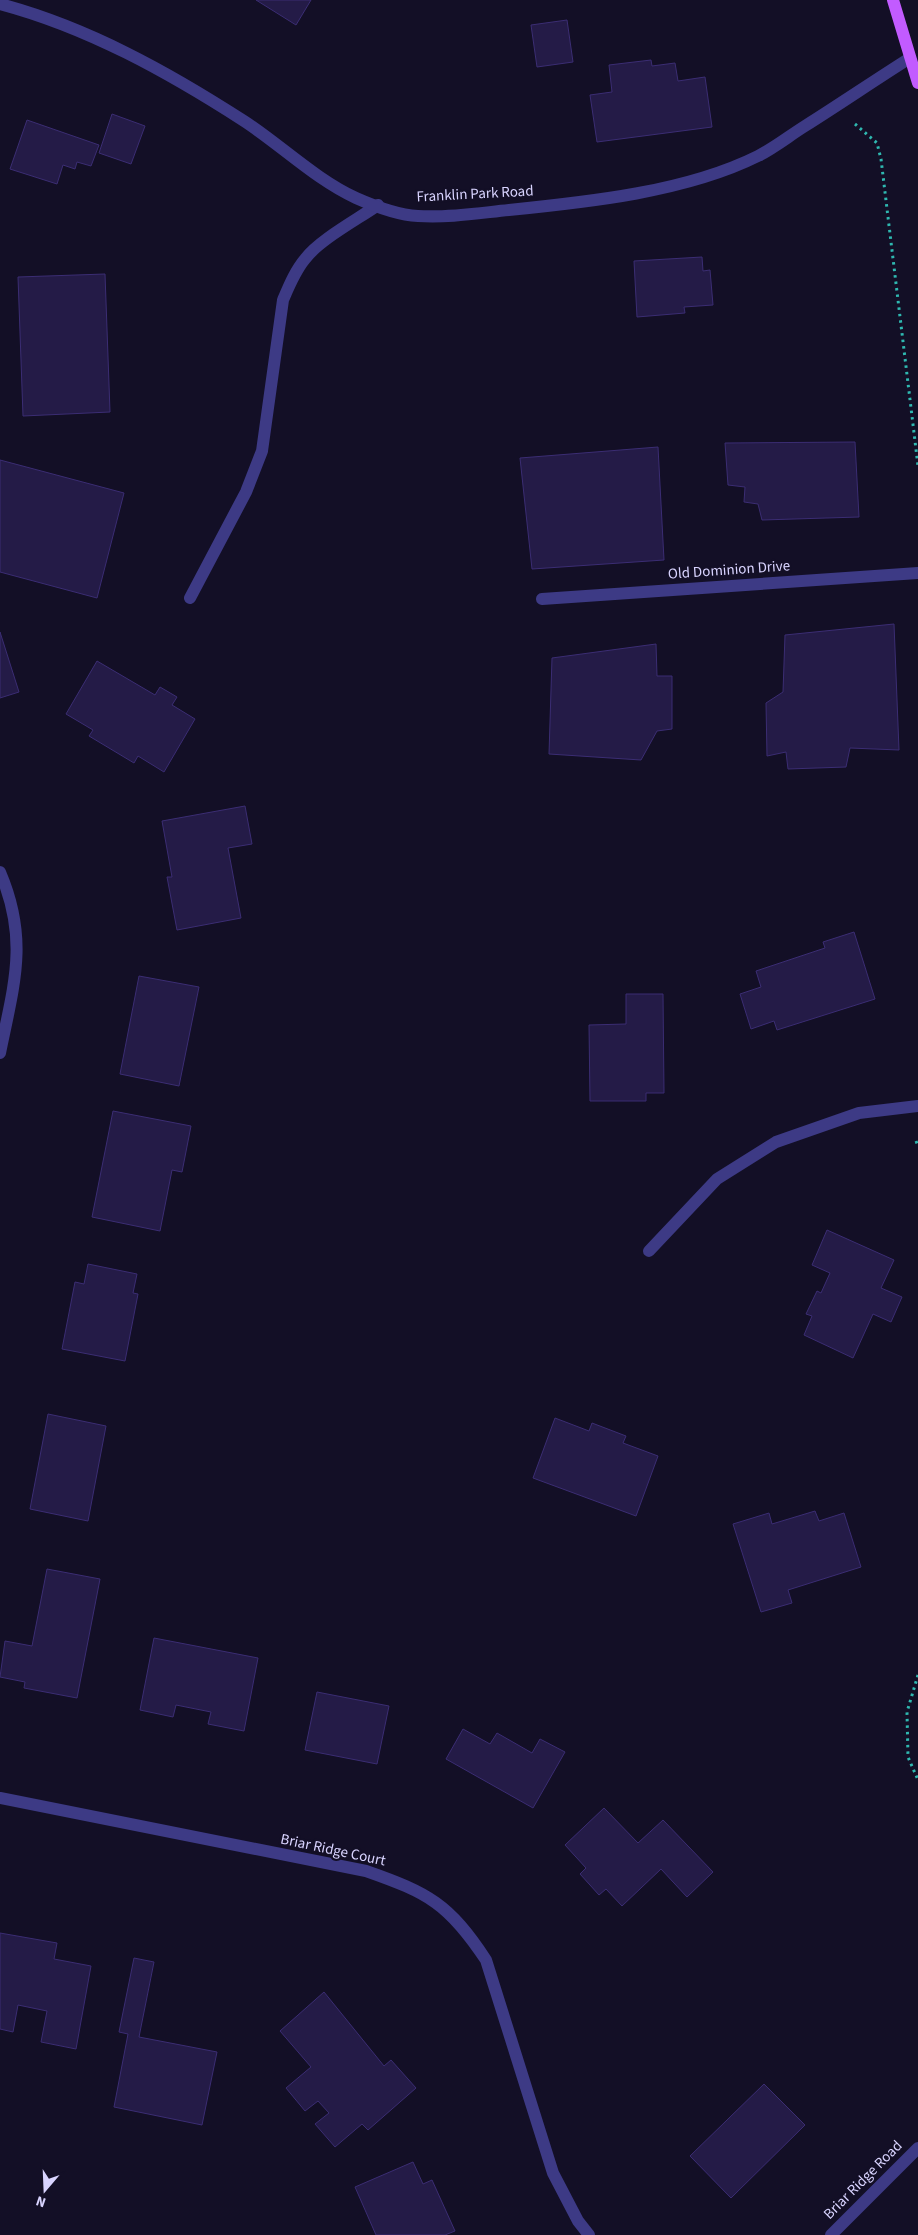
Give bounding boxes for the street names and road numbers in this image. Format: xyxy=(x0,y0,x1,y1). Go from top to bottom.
street label: Franklin Park Road xyxy=(416,180,534,208)
street label: Old Dominion Drive xyxy=(667,555,791,585)
street label: Briar Ridge Court xyxy=(279,1829,387,1871)
street label: Briar Ridge Road xyxy=(819,2136,907,2224)

